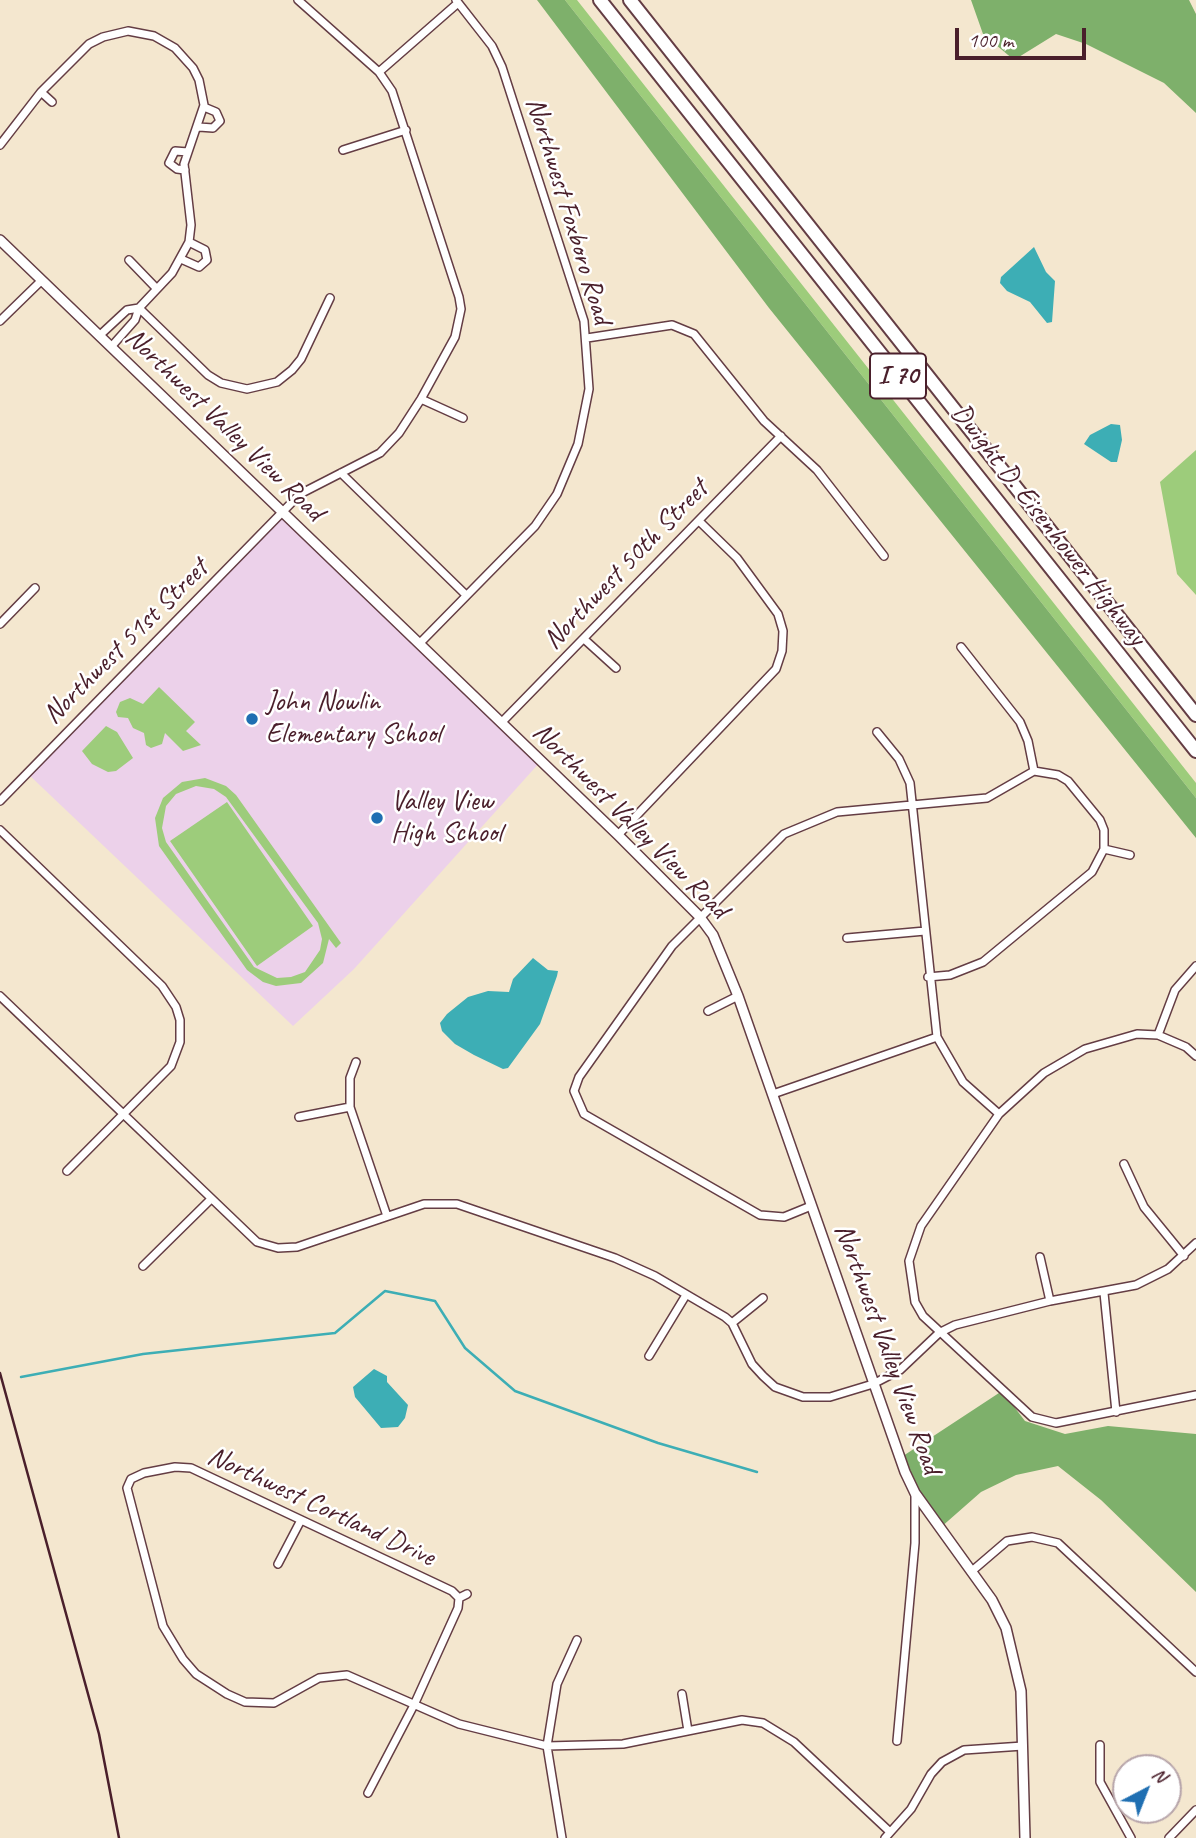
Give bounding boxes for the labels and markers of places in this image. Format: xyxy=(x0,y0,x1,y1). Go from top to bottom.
place label: John Nowlin Elementary School xyxy=(266,686,441,752)
marker: John Nowlin Elementary School xyxy=(244,711,260,727)
place label: Valley View High School xyxy=(391,785,502,851)
marker: Valley View High School xyxy=(369,810,385,826)

